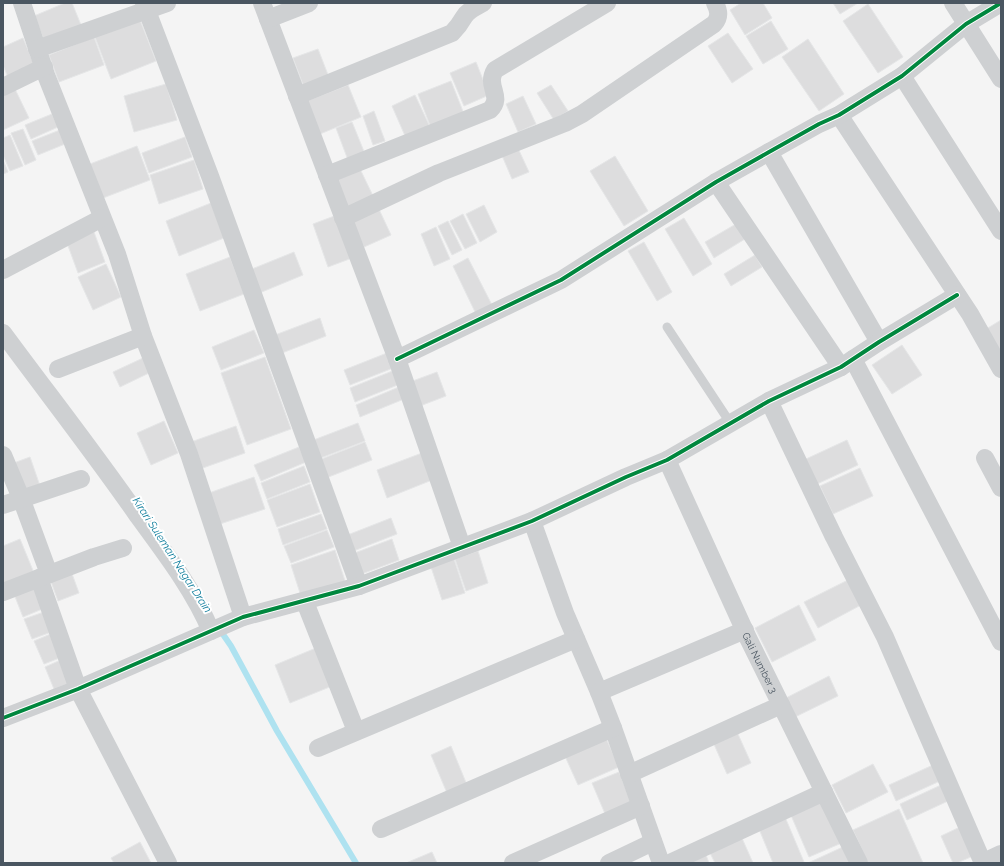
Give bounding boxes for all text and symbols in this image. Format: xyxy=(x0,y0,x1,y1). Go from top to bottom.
water label: Kirari Suleman Nagar Drain xyxy=(130,495,214,615)
street label: Gali Number 3 xyxy=(741,631,780,695)

